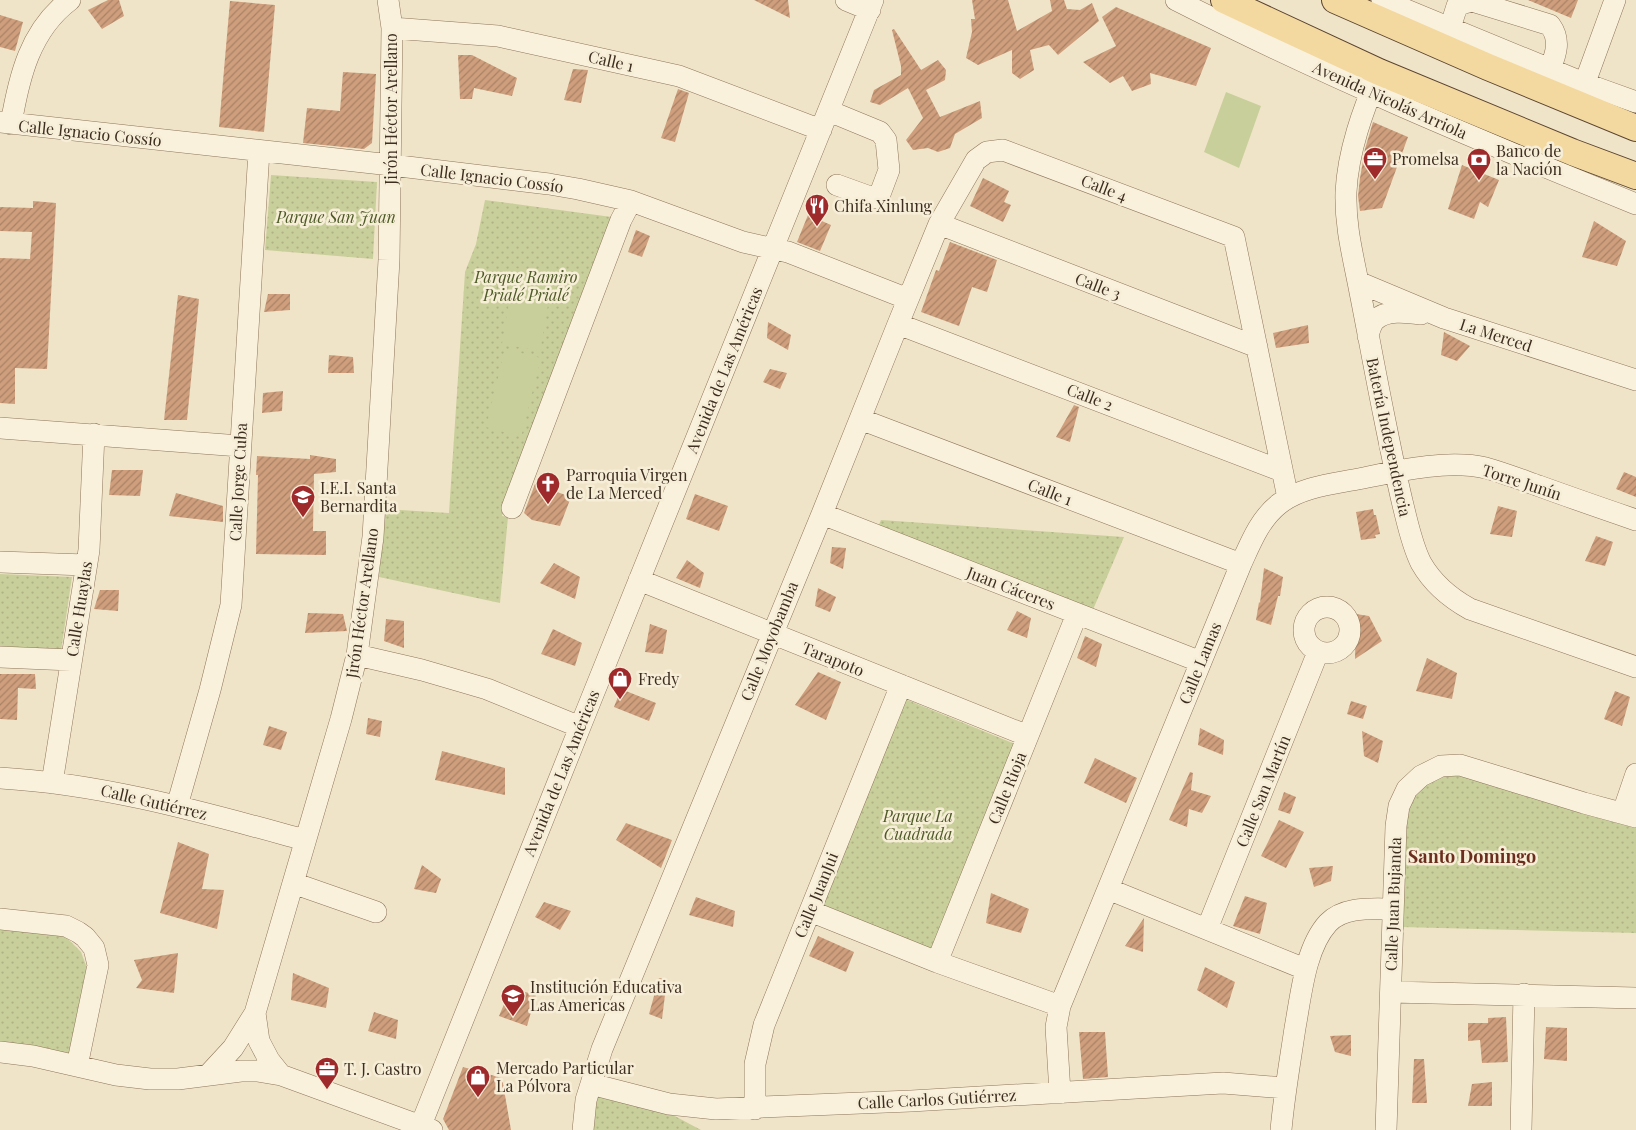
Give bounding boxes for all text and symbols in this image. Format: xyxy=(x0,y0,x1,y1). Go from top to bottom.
street label: Jirón Héctor Arellano xyxy=(380,33,401,186)
street label: Calle 1 xyxy=(586,45,636,76)
street label: Avenida Nicolás Arriola xyxy=(1309,56,1471,143)
street label: Calle Ignacio Cossío xyxy=(17,115,163,150)
place label: Banco de la Nación xyxy=(1496,140,1562,179)
office icon: Promelsa xyxy=(1362,146,1388,180)
bank icon: Banco de la Nación xyxy=(1466,147,1492,181)
place label: Promelsa xyxy=(1392,148,1459,169)
street label: Calle Ignacio Cossío xyxy=(419,158,565,197)
street label: Calle 4 xyxy=(1078,169,1130,206)
restaurant icon: Chifa Xinlung xyxy=(804,193,830,227)
place label: Chifa Xinlung xyxy=(834,195,933,216)
park label: Parque San Juan xyxy=(275,206,396,227)
park label: Parque Ramiro Prialé Prialé xyxy=(473,266,578,305)
street label: Calle 3 xyxy=(1072,267,1124,304)
street label: Avenida de Las Américas xyxy=(680,284,767,457)
street label: La Merced xyxy=(1457,313,1535,356)
street label: Batería Independencia xyxy=(1362,356,1417,518)
street label: Calle 2 xyxy=(1064,378,1116,415)
street label: Calle Jorge Cuba xyxy=(224,422,251,542)
street label: Torre Junín xyxy=(1480,459,1565,504)
place label: Parroquia Virgen de La Merced xyxy=(566,464,688,503)
church icon: Parroquia Virgen de La Merced xyxy=(535,471,561,505)
street label: Calle 1 xyxy=(1025,473,1075,510)
place label: I.E.I. Santa Bernardita xyxy=(320,477,397,516)
school or university icon: I.E.I. Santa Bernardita xyxy=(290,484,316,518)
street label: Jirón Héctor Arellano xyxy=(340,526,382,680)
street label: Calle Huaylas xyxy=(61,560,96,658)
street label: Juan Cáceres xyxy=(963,561,1058,614)
street label: Calle Moyobamba xyxy=(735,578,802,704)
street label: Calle Lamas xyxy=(1174,619,1226,707)
street label: Tarapoto xyxy=(799,637,868,681)
shop icon: Fredy xyxy=(607,666,633,700)
place label: Fredy xyxy=(638,668,679,689)
street label: Avenida de Las Américas xyxy=(517,687,604,860)
street label: Calle San Martín xyxy=(1231,731,1295,850)
street label: Calle Rioja xyxy=(983,749,1031,827)
street label: Calle Gutiérrez xyxy=(99,779,210,824)
park label: Parque La Cuadrada xyxy=(882,805,953,844)
street label: Calle Juan Bujanda xyxy=(1380,837,1405,971)
district label: Santo Domingo xyxy=(1408,844,1536,868)
street label: Calle JuanJui xyxy=(789,849,842,941)
place label: Institución Educativa Las Americas xyxy=(530,976,682,1015)
school or university icon: Institución Educativa Las Americas xyxy=(500,983,526,1017)
office icon: T. J. Castro xyxy=(314,1056,340,1090)
place label: Mercado Particular La Pólvora xyxy=(496,1057,634,1096)
place label: T. J. Castro xyxy=(344,1058,422,1079)
shop icon: Mercado Particular La Pólvora xyxy=(465,1064,491,1098)
street label: Calle Carlos Gutiérrez xyxy=(857,1084,1017,1113)

